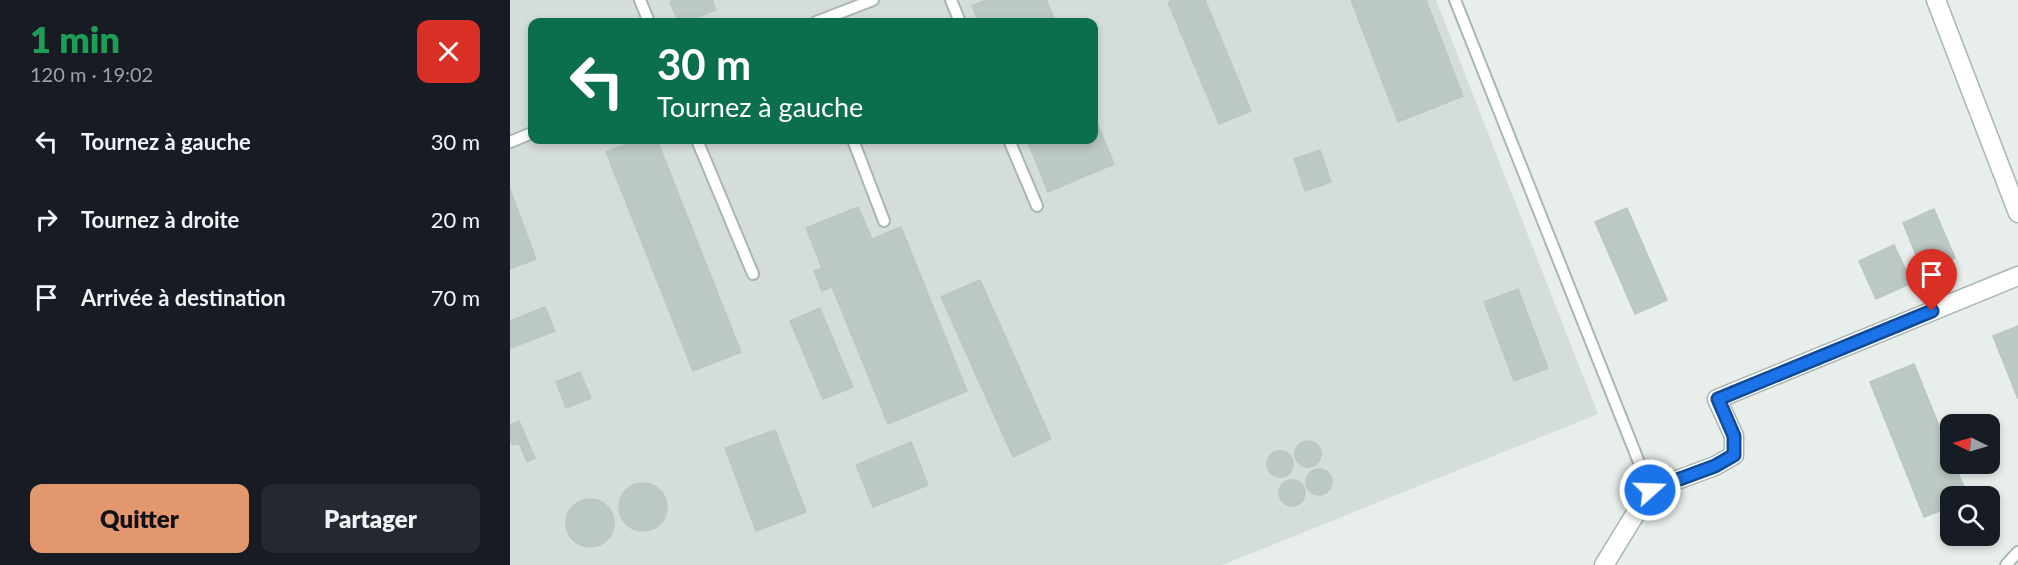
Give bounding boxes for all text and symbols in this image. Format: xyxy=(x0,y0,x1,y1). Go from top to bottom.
text: 1 min xyxy=(30,17,120,61)
button: close xyxy=(417,20,480,83)
text: 30 m xyxy=(657,39,751,89)
icon: left xyxy=(558,42,636,120)
text: 120 m · 19:02 xyxy=(30,62,153,86)
text: Tournez à gauche xyxy=(657,90,863,123)
icon: left xyxy=(30,125,63,158)
text: Tournez à gauche xyxy=(81,128,251,155)
text: 30 m xyxy=(431,128,480,155)
icon: right xyxy=(30,203,63,236)
text: Tournez à droite xyxy=(81,206,239,233)
text: 20 m xyxy=(431,206,480,233)
pin xyxy=(1906,249,1957,311)
icon: arrive xyxy=(1915,258,1948,291)
icon: arrive xyxy=(30,281,63,314)
text: Arrivée à destination xyxy=(81,284,286,311)
text: 70 m xyxy=(431,284,480,311)
north arrow xyxy=(1940,414,2000,474)
map controls xyxy=(1940,414,2000,546)
position arrow xyxy=(1618,458,1682,522)
button: Quitter xyxy=(30,484,249,553)
button: Partager xyxy=(261,484,480,553)
button: search xyxy=(1940,486,2000,546)

